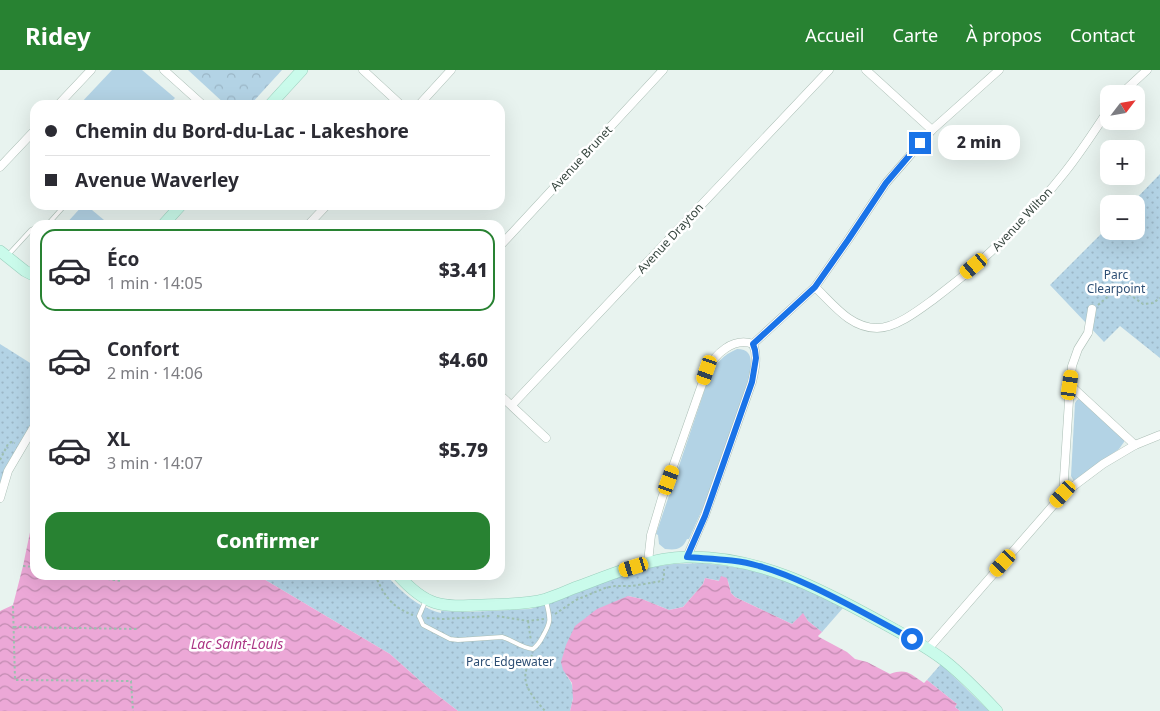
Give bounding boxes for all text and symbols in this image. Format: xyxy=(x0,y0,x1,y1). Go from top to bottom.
text: Ridey xyxy=(25,19,91,52)
text: Accueil xyxy=(805,23,865,47)
text: Carte xyxy=(893,23,938,47)
text: À propos xyxy=(966,23,1042,47)
text: Contact xyxy=(1070,23,1135,47)
north arrow xyxy=(1100,85,1145,130)
map controls xyxy=(1100,85,1145,240)
text: Chemin du Bord-du-Lac - Lakeshore xyxy=(75,118,409,144)
street label: Avenue Brunet xyxy=(546,121,616,194)
callout: 2 min xyxy=(938,126,1020,160)
text: 2 min xyxy=(957,131,1001,153)
route end xyxy=(909,132,931,154)
button: + xyxy=(1100,140,1145,185)
text: Avenue Waverley xyxy=(75,167,239,193)
street label: Avenue Wilton xyxy=(988,183,1056,255)
button: − xyxy=(1100,195,1145,240)
street label: Avenue Drayton xyxy=(633,199,707,277)
text: Éco xyxy=(107,246,139,272)
icon: car xyxy=(47,248,92,293)
car xyxy=(957,251,990,281)
text: $3.41 xyxy=(439,257,488,283)
park label: Parc Clearpoint xyxy=(1087,266,1146,297)
text: 1 min · 14:05 xyxy=(107,272,203,294)
text: Confort xyxy=(107,336,179,362)
icon: car xyxy=(47,338,92,383)
text: $4.60 xyxy=(439,347,488,373)
car xyxy=(695,353,718,387)
text: 2 min · 14:06 xyxy=(107,362,203,384)
car xyxy=(1060,369,1079,401)
text: XL xyxy=(107,426,130,452)
icon: car xyxy=(47,428,92,473)
text: $5.79 xyxy=(439,437,488,463)
text: 3 min · 14:07 xyxy=(107,452,203,474)
car xyxy=(656,463,681,497)
car xyxy=(1047,478,1078,510)
button: Confirmer xyxy=(45,512,490,570)
car xyxy=(987,547,1018,579)
car xyxy=(617,555,650,579)
route start xyxy=(901,628,923,650)
water label: Lac Saint-Louis xyxy=(191,634,283,653)
park label: Parc Edgewater xyxy=(466,653,554,670)

